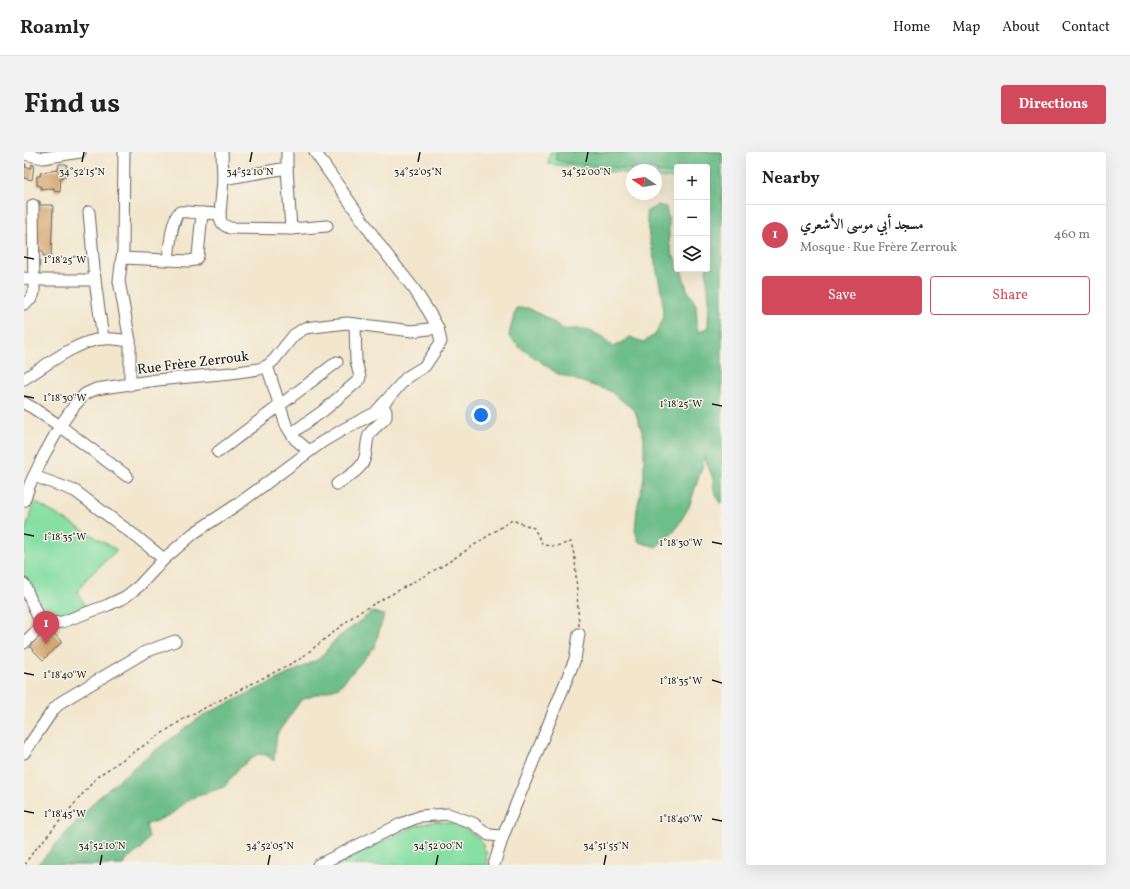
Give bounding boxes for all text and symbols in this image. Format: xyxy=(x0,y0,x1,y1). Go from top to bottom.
text: Roamly xyxy=(20,15,90,41)
text: Home xyxy=(893,18,930,37)
text: Map xyxy=(952,18,980,37)
text: About xyxy=(1002,18,1040,37)
text: Contact xyxy=(1062,18,1110,37)
text: Find us xyxy=(24,85,120,124)
button: Directions xyxy=(1001,85,1106,124)
north arrow xyxy=(626,164,662,200)
map controls xyxy=(674,164,710,272)
button: + xyxy=(674,164,710,200)
text: 34°52'15"N xyxy=(59,165,106,179)
text: 34°52'10"N xyxy=(226,165,274,179)
text: 34°52'05"N xyxy=(394,165,443,179)
text: 34°52'00"N xyxy=(561,165,611,179)
text: Nearby xyxy=(762,167,820,190)
button: − xyxy=(674,200,710,236)
text: مسجد أبي موسى الأشعري xyxy=(800,215,924,236)
text: 1 xyxy=(772,226,778,244)
text: 460 m xyxy=(1054,226,1090,244)
button: layers xyxy=(674,236,710,272)
text: Mosque · Rue Frère Zerrouk xyxy=(800,239,957,257)
text: 1°18'25"W xyxy=(44,253,86,267)
button: Save xyxy=(762,276,922,315)
button: Share xyxy=(930,276,1090,315)
street label: Rue Frère Zerrouk xyxy=(136,347,250,380)
text: 1°18'30"W xyxy=(43,391,87,405)
text: 1°18'25"W xyxy=(660,397,702,411)
your location xyxy=(471,405,491,425)
text: 1°18'35"W xyxy=(44,530,86,544)
text: 1°18'30"W xyxy=(659,536,703,550)
pin: 1 xyxy=(33,611,59,644)
text: 1°18'40"W xyxy=(43,668,87,682)
text: 1°18'35"W xyxy=(660,674,702,688)
text: 1°18'45"W xyxy=(44,807,86,821)
text: 1°18'40"W xyxy=(659,812,703,826)
text: 34°52'10"N xyxy=(78,839,126,853)
text: 34°52'05"N xyxy=(246,839,295,853)
text: 34°52'00"N xyxy=(413,839,463,853)
text: 34°51'55"N xyxy=(583,839,629,853)

